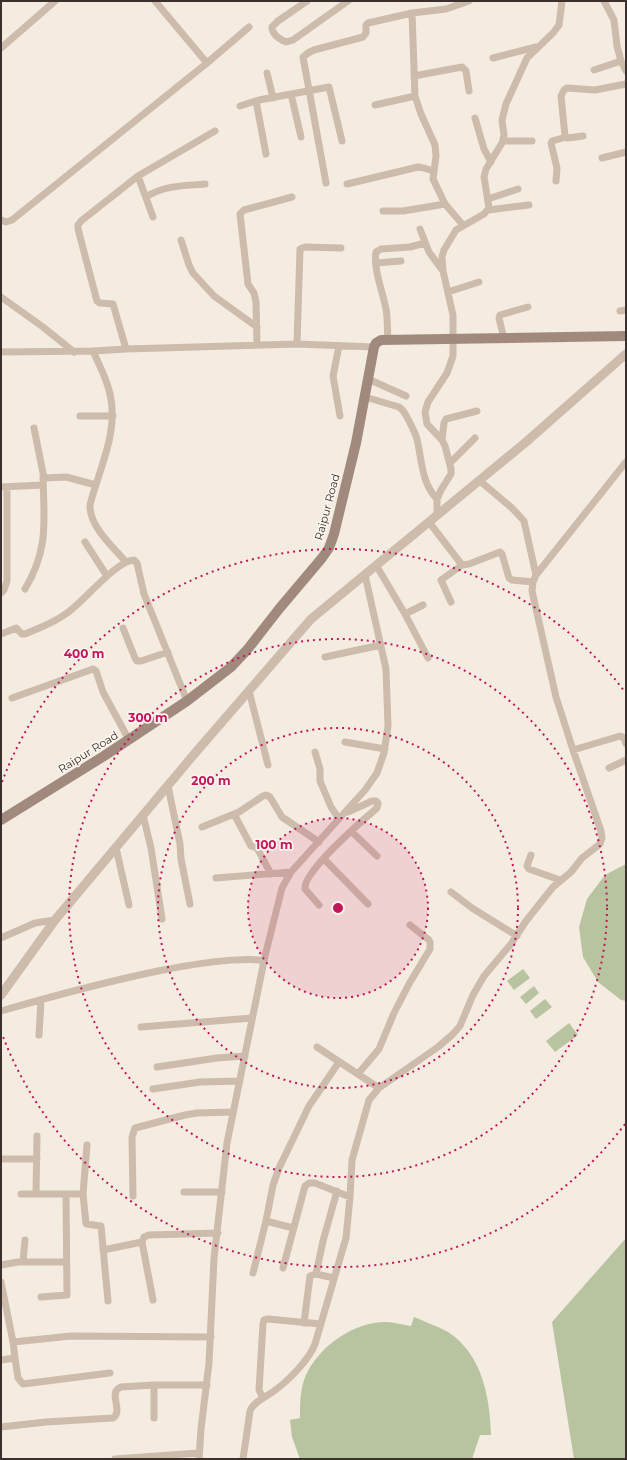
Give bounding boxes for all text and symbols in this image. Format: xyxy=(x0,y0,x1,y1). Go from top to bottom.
street label: Raipur Road xyxy=(311,472,343,542)
text: 400 m xyxy=(64,646,104,661)
text: 300 m xyxy=(127,710,168,725)
street label: Raipur Road xyxy=(55,728,121,776)
text: 200 m xyxy=(191,773,231,788)
text: 100 m xyxy=(256,837,292,852)
centre of rings xyxy=(331,901,345,915)

